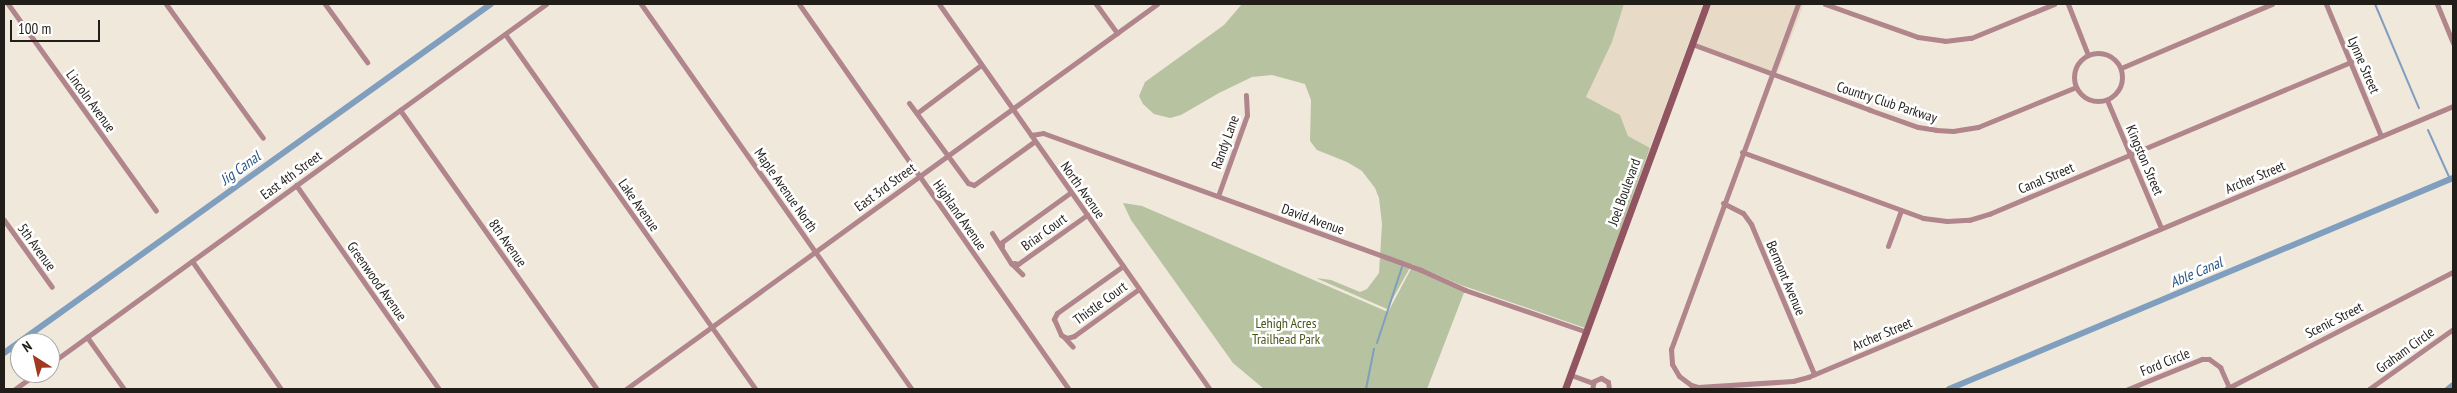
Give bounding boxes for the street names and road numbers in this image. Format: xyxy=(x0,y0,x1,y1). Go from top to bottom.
street label: Lynne Street xyxy=(2345,34,2383,96)
street label: Lincoln Avenue xyxy=(63,66,119,136)
street label: Country Club Parkway xyxy=(1835,78,1939,126)
street label: Randy Lane xyxy=(1208,113,1242,171)
street label: Kingston Street xyxy=(2123,122,2167,198)
street label: Maple Avenue North xyxy=(751,145,821,235)
street label: East 4th Street xyxy=(257,147,325,203)
street label: Joel Boulevard xyxy=(1604,156,1644,228)
street label: Archer Street xyxy=(2223,157,2287,197)
street label: North Avenue xyxy=(1057,158,1109,222)
street label: East 3rd Street xyxy=(851,159,919,215)
street label: Canal Street xyxy=(2016,159,2076,197)
street label: Lake Avenue xyxy=(615,175,663,235)
street label: Highland Avenue xyxy=(930,177,990,253)
street label: David Avenue xyxy=(1279,200,1347,238)
street label: Briar Court xyxy=(1018,210,1070,254)
street label: 8th Avenue xyxy=(485,216,531,270)
street label: 5th Avenue xyxy=(14,220,60,274)
street label: Greenwood Avenue xyxy=(343,238,411,324)
street label: Bermont Avenue xyxy=(1763,238,1809,318)
street label: Thistle Court xyxy=(1070,278,1130,328)
street label: Scenic Street xyxy=(2302,298,2366,342)
street label: Archer Street xyxy=(1850,314,1914,354)
street label: Graham Circle xyxy=(2373,323,2437,377)
street label: Ford Circle xyxy=(2138,344,2192,380)

